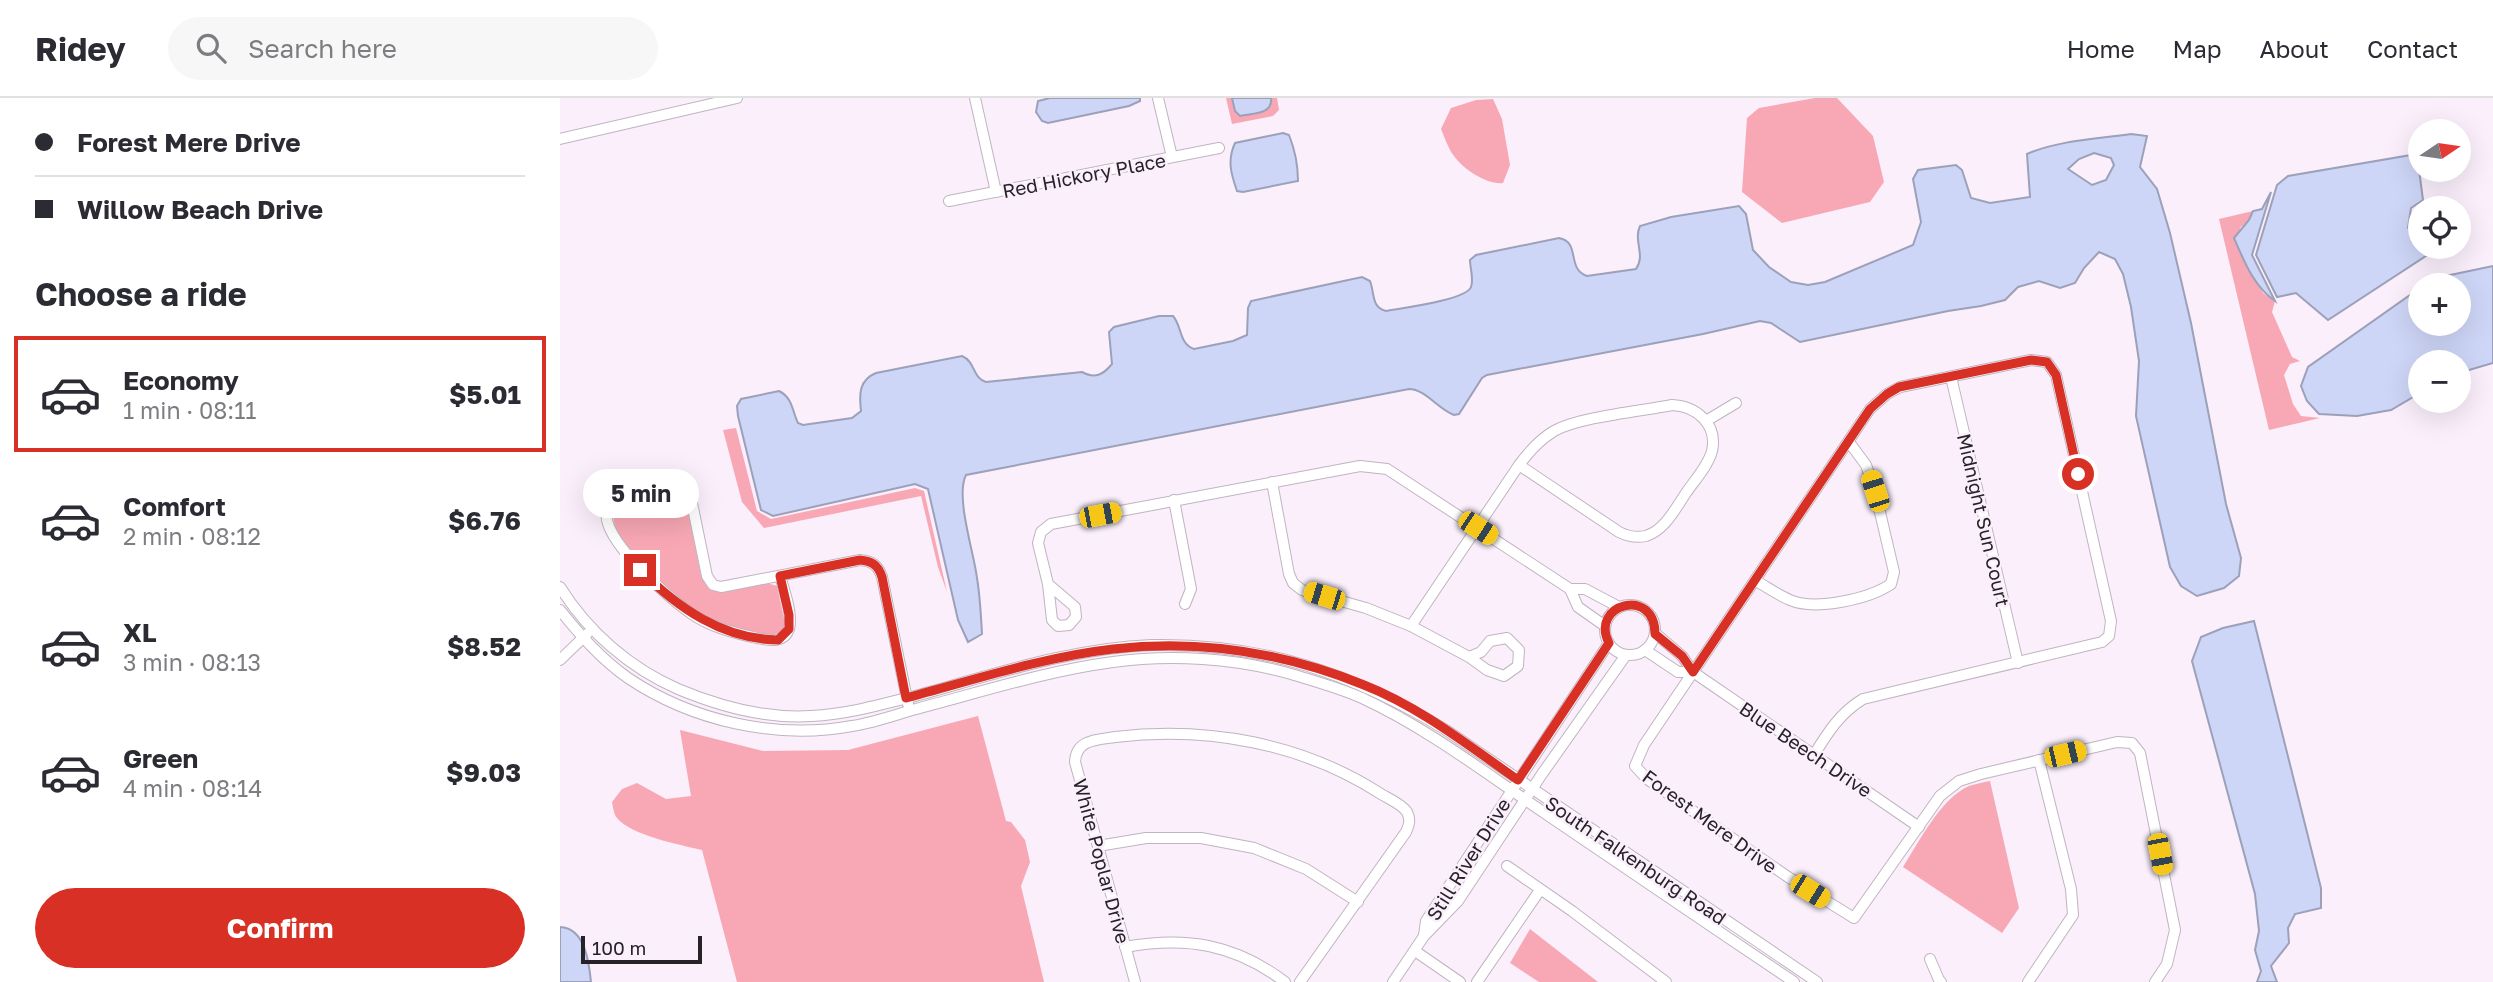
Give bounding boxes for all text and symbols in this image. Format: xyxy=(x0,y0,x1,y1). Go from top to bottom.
search box xyxy=(168,17,658,80)
text: Ridey xyxy=(35,29,126,68)
icon: search xyxy=(192,29,230,67)
text: Search here xyxy=(248,33,397,64)
text: Home xyxy=(2067,34,2135,63)
text: Map xyxy=(2173,34,2222,63)
text: About xyxy=(2260,34,2329,63)
text: Contact xyxy=(2367,34,2458,63)
north arrow xyxy=(2408,119,2471,182)
map controls xyxy=(2408,119,2471,413)
text: Forest Mere Drive xyxy=(77,127,301,158)
street label: Red Hickory Place xyxy=(1000,148,1168,202)
text: Willow Beach Drive xyxy=(77,194,323,225)
button: locate xyxy=(2408,196,2471,259)
button: + xyxy=(2408,273,2471,336)
text: Choose a ride xyxy=(35,275,247,313)
button: − xyxy=(2408,350,2471,413)
icon: car xyxy=(39,363,102,426)
text: Economy xyxy=(123,365,239,396)
text: $5.01 xyxy=(449,379,521,410)
text: 1 min · 08:11 xyxy=(123,396,256,424)
street label: Midnight Sun Court xyxy=(1953,431,2015,609)
route start xyxy=(2062,458,2094,490)
callout: 5 min xyxy=(582,468,698,518)
car xyxy=(1859,468,1892,514)
text: 5 min xyxy=(611,479,671,507)
icon: car xyxy=(39,489,102,552)
text: Comfort xyxy=(123,491,226,522)
car xyxy=(1078,501,1123,529)
text: $6.76 xyxy=(448,505,521,536)
car xyxy=(1455,508,1502,548)
text: 2 min · 08:12 xyxy=(123,522,261,550)
route end xyxy=(624,554,656,586)
car xyxy=(1301,580,1348,612)
icon: car xyxy=(39,615,102,678)
text: XL xyxy=(123,617,157,648)
text: $8.52 xyxy=(447,631,521,662)
text: 3 min · 08:13 xyxy=(123,648,261,676)
street label: Blue Beech Drive xyxy=(1735,696,1877,802)
car xyxy=(2043,739,2088,769)
icon: car xyxy=(39,741,102,804)
text: Green xyxy=(123,743,198,774)
text: $9.03 xyxy=(446,757,521,788)
street label: Forest Mere Drive xyxy=(1638,764,1782,878)
text: 4 min · 08:14 xyxy=(123,774,262,802)
street label: White Poplar Drive xyxy=(1069,776,1135,946)
street label: South Falkenburg Road xyxy=(1541,791,1731,929)
street label: Still River Drive xyxy=(1421,794,1515,924)
car xyxy=(2146,831,2175,877)
car xyxy=(1787,871,1834,911)
button: Confirm xyxy=(35,888,525,968)
scale bar xyxy=(581,933,702,965)
text: 100 m xyxy=(592,936,646,959)

